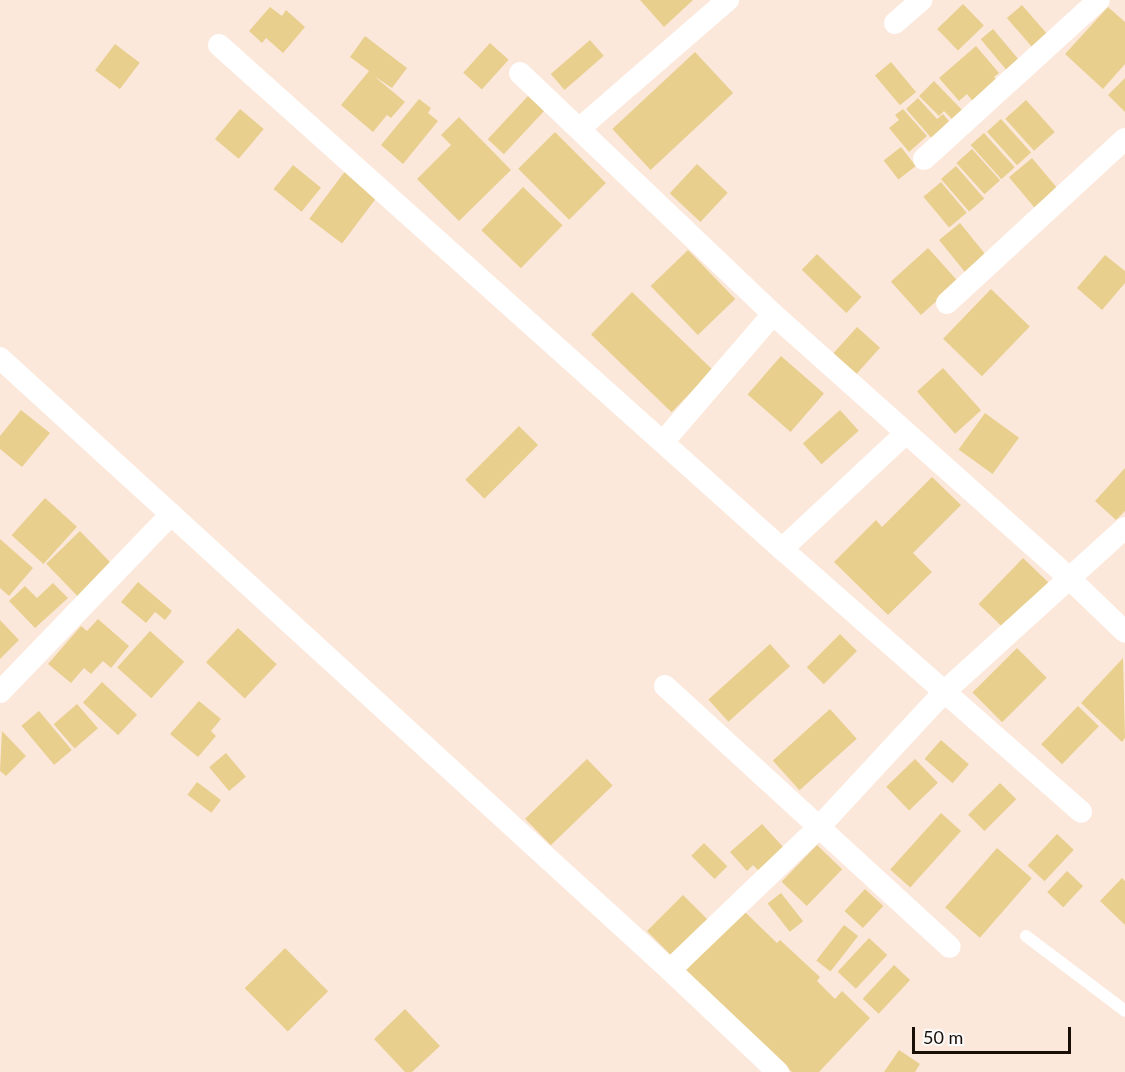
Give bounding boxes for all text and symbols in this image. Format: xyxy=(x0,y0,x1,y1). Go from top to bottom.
scale bar xyxy=(915,1015,1074,1053)
text: 50 m xyxy=(923,1026,963,1048)

